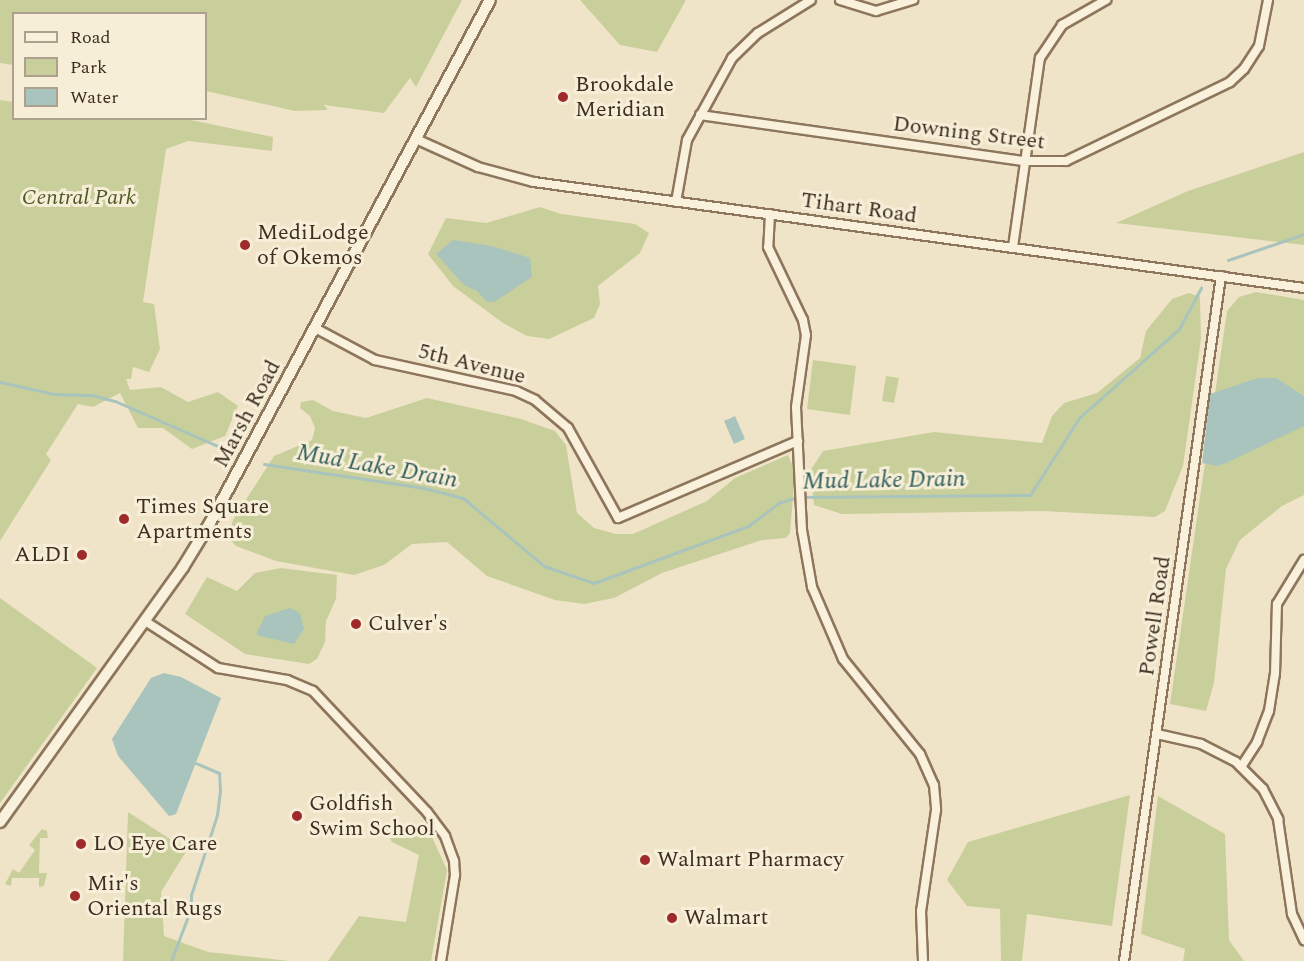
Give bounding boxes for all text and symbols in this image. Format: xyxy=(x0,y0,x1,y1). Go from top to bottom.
legend xyxy=(12,12,207,120)
text: Road xyxy=(70,24,111,51)
text: Park xyxy=(70,54,107,81)
place label: Brookdale Meridian xyxy=(575,71,674,122)
text: Water xyxy=(70,84,118,111)
marker: Brookdale Meridian xyxy=(556,90,570,104)
street label: Downing Street xyxy=(891,111,1047,155)
park label: Central Park xyxy=(22,185,136,211)
street label: Tihart Road xyxy=(799,187,919,229)
place label: MediLodge of Okemos xyxy=(257,219,369,270)
marker: MediLodge of Okemos xyxy=(238,238,252,252)
street label: 5th Avenue xyxy=(416,338,528,390)
street label: Marsh Road xyxy=(208,356,286,472)
water label: Mud Lake Drain xyxy=(294,439,460,495)
water label: Mud Lake Drain xyxy=(802,465,966,497)
place label: Times Square Apartments xyxy=(136,493,269,544)
marker: Times Square Apartments xyxy=(117,512,131,526)
place label: ALDI xyxy=(14,542,70,568)
marker: ALDI xyxy=(75,548,89,562)
street label: Powell Road xyxy=(1134,554,1176,678)
place label: Culver's xyxy=(368,611,448,637)
marker: Culver's xyxy=(349,617,363,631)
place label: Goldfish Swim School xyxy=(309,790,435,842)
marker: Goldfish Swim School xyxy=(290,809,304,823)
place label: LO Eye Care xyxy=(93,831,217,857)
marker: LO Eye Care xyxy=(74,837,88,851)
place label: Walmart Pharmacy xyxy=(657,847,844,873)
marker: Walmart Pharmacy xyxy=(638,853,652,867)
place label: Mir's Oriental Rugs xyxy=(87,870,222,921)
marker: Mir's Oriental Rugs xyxy=(68,889,82,903)
place label: Walmart xyxy=(684,905,768,931)
marker: Walmart xyxy=(665,911,679,925)

